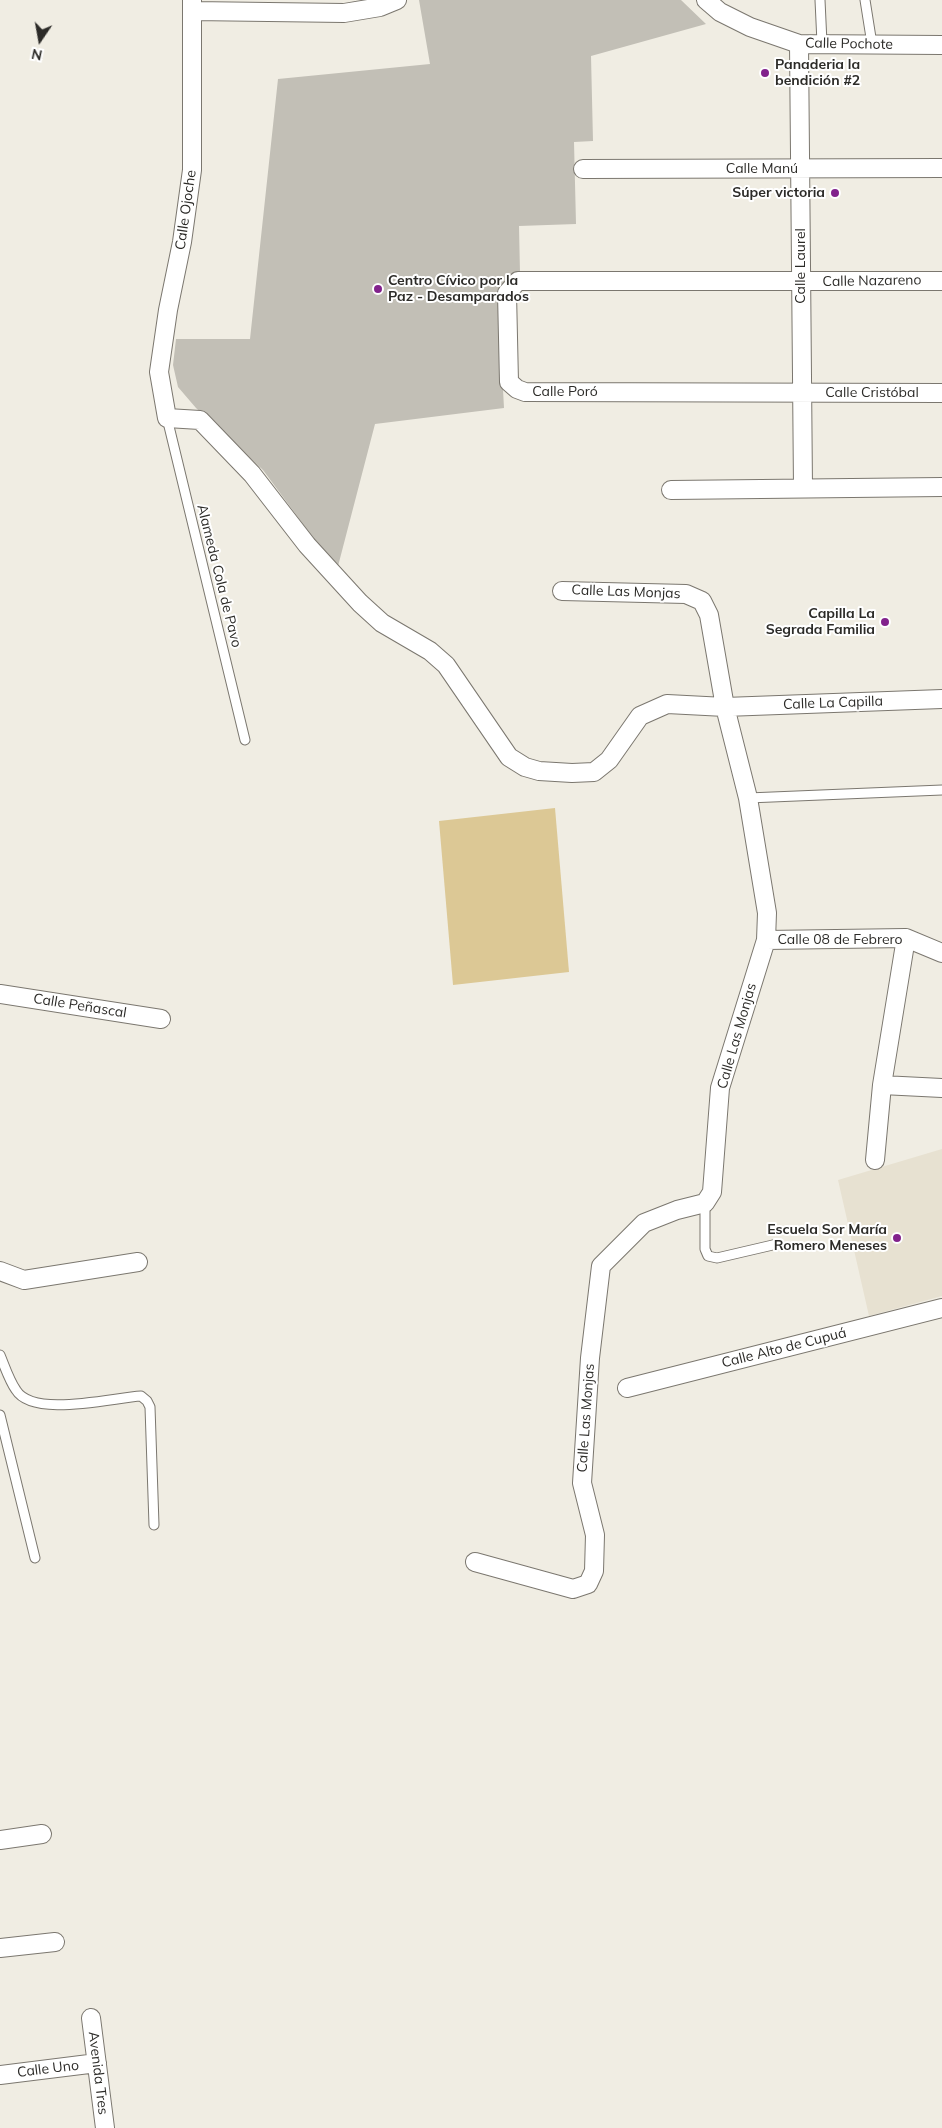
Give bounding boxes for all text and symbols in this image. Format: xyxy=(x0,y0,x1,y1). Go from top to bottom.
north arrow xyxy=(15,15,65,65)
street label: Calle Pochote xyxy=(805,35,893,53)
text: N xyxy=(30,45,44,65)
place label: Panaderia la bendición #2 xyxy=(775,57,860,90)
marker: Panaderia la bendición #2 xyxy=(759,67,771,79)
street label: Calle Manú xyxy=(726,161,798,177)
street label: Calle Ojoche xyxy=(172,169,200,251)
place label: Súper victoria xyxy=(732,185,825,201)
marker: Súper victoria xyxy=(829,187,841,199)
street label: Calle Laurel xyxy=(793,228,809,304)
street label: Calle Nazareno xyxy=(822,272,922,290)
place label: Centro Cívico por la Paz - Desamparados xyxy=(388,273,529,306)
marker: Centro Cívico por la Paz - Desamparados xyxy=(372,283,384,295)
street label: Calle Poró xyxy=(532,384,598,400)
street label: Calle Cristóbal xyxy=(825,385,919,401)
street label: Alameda Cola de Pavo xyxy=(193,503,245,649)
street label: Calle Las Monjas xyxy=(571,582,681,602)
place label: Capilla La Segrada Familia xyxy=(766,606,875,638)
marker: Capilla La Segrada Familia xyxy=(879,616,891,628)
street label: Calle La Capilla xyxy=(783,693,883,713)
street label: Calle 08 de Febrero xyxy=(777,932,903,948)
street label: Calle Las Monjas xyxy=(714,981,760,1091)
street label: Calle Peñascal xyxy=(32,990,128,1022)
place label: Escuela Sor María Romero Meneses xyxy=(767,1222,887,1254)
marker: Escuela Sor María Romero Meneses xyxy=(891,1232,903,1244)
street label: Calle Alto de Cupuá xyxy=(720,1324,848,1372)
street label: Calle Las Monjas xyxy=(574,1363,598,1473)
street label: Avenida Tres xyxy=(85,2030,111,2116)
street label: Calle Uno xyxy=(16,2057,80,2081)

